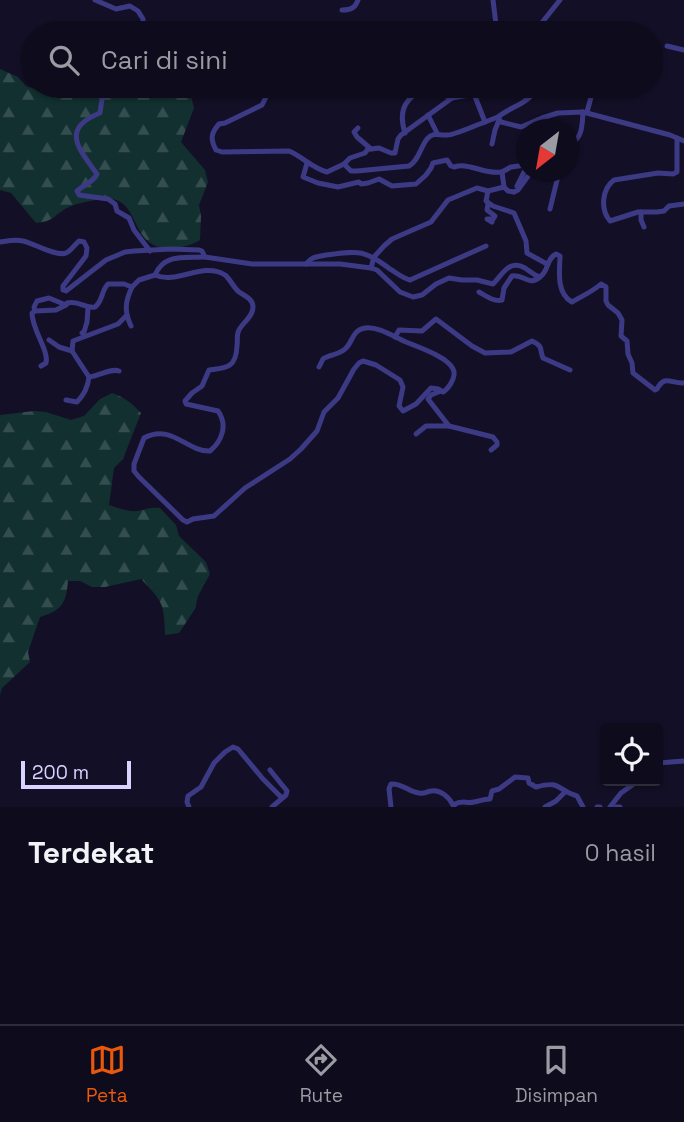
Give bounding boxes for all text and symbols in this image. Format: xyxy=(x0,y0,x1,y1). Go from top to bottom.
search box xyxy=(21,21,663,98)
icon: search xyxy=(45,41,83,79)
text: Cari di sini xyxy=(101,43,228,77)
north arrow xyxy=(516,119,579,182)
map controls xyxy=(600,723,663,786)
button: locate xyxy=(600,723,663,786)
scale bar xyxy=(21,758,131,790)
text: 200 m xyxy=(32,760,89,785)
text: Terdekat xyxy=(28,833,154,872)
text: 0 hasil xyxy=(585,838,656,868)
tab: Peta xyxy=(86,1041,128,1108)
tab: Rute xyxy=(300,1041,343,1108)
tab: Disimpan xyxy=(515,1041,598,1108)

